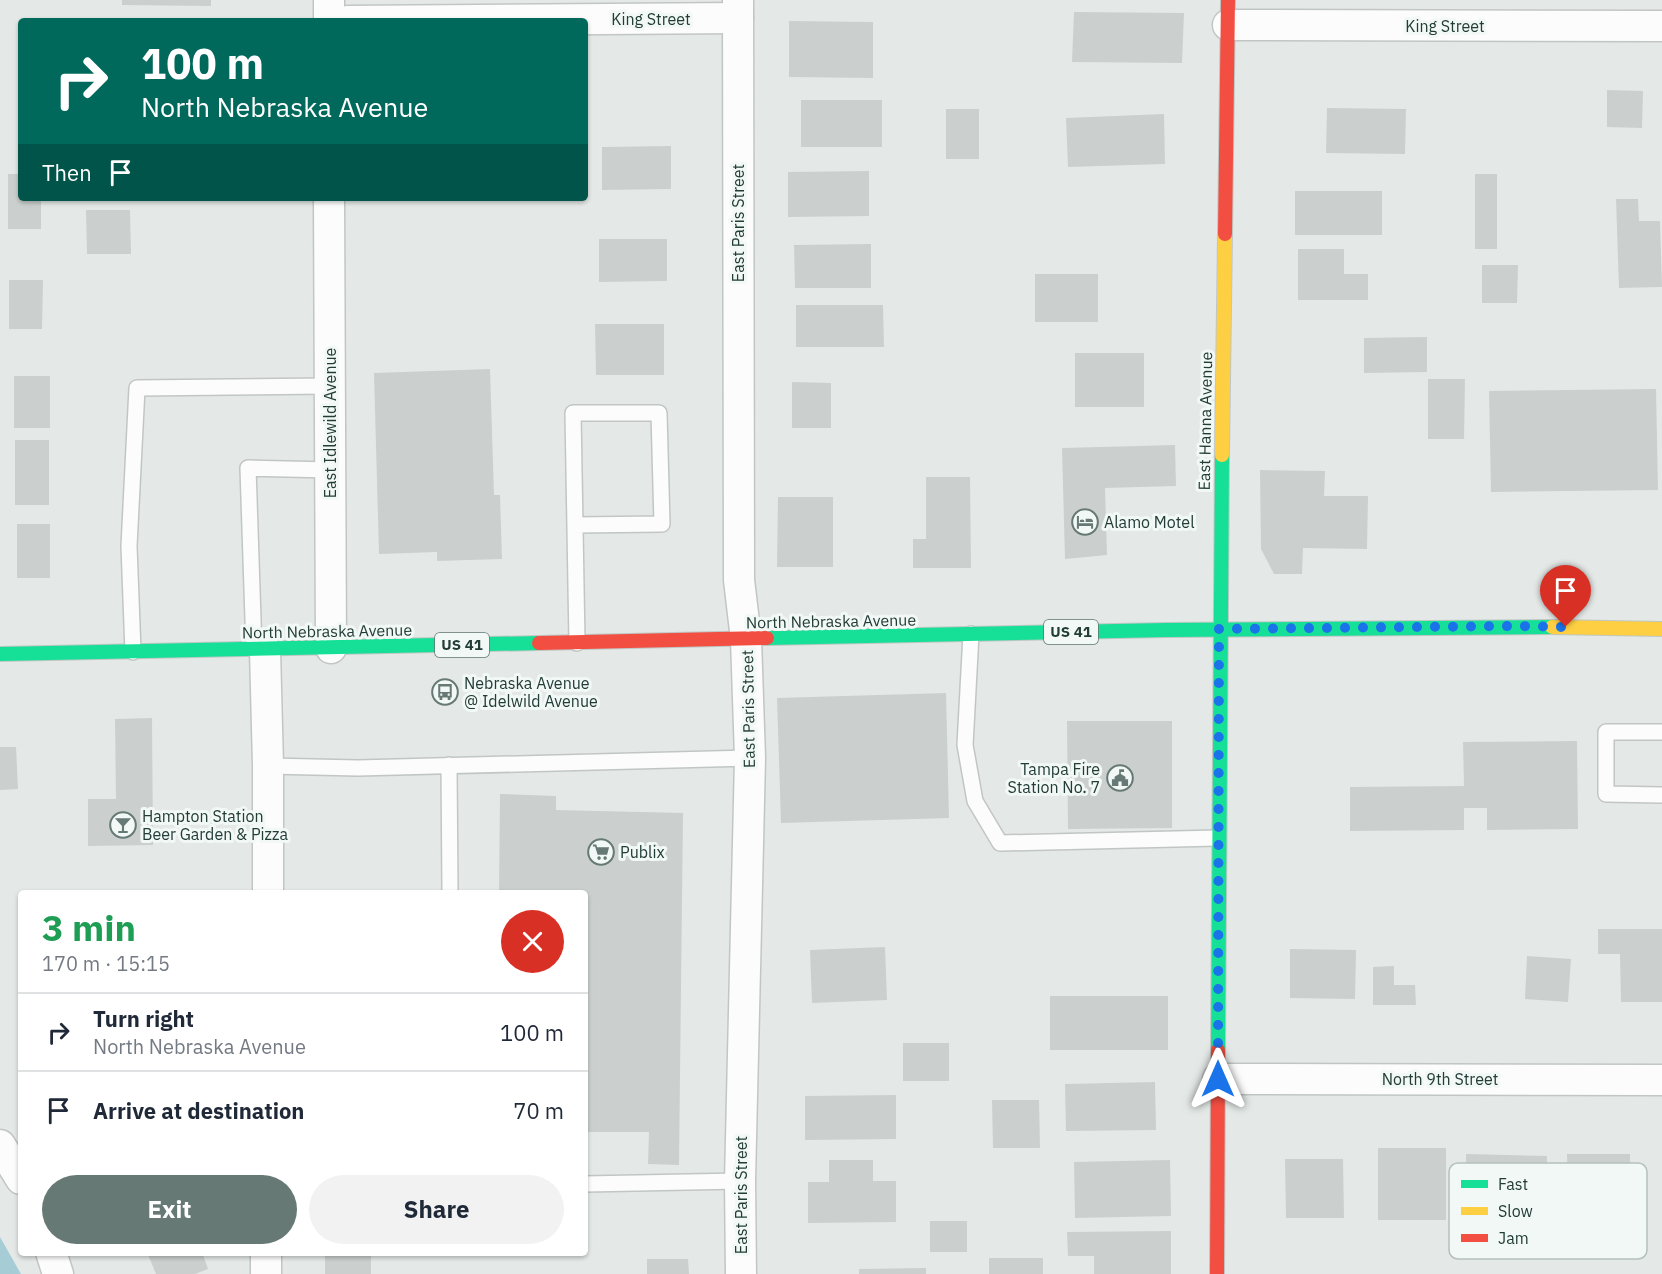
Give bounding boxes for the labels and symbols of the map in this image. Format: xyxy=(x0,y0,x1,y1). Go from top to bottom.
street label: King Street xyxy=(611,9,691,29)
street label: King Street xyxy=(1405,16,1485,36)
street label: East Paris Street xyxy=(728,164,748,282)
street label: East Idlewild Avenue xyxy=(320,347,340,498)
street label: East Hanna Avenue xyxy=(1194,351,1216,491)
hotel icon: Alamo Motel xyxy=(1070,507,1100,537)
place label: Alamo Motel xyxy=(1104,512,1195,532)
pin xyxy=(1540,565,1591,627)
street label: North Nebraska Avenue xyxy=(746,610,917,632)
street label: North Nebraska Avenue xyxy=(242,620,413,642)
road number: US 41 xyxy=(1044,620,1098,644)
road number: US 41 xyxy=(435,633,489,657)
street label: East Paris Street xyxy=(737,650,759,768)
place label: Nebraska Avenue @ Idelwild Avenue xyxy=(464,673,598,711)
bus stop icon: Nebraska Avenue @ Idelwild Avenue xyxy=(430,677,460,707)
place label: Tampa Fire Station No. 7 xyxy=(1007,759,1100,797)
public building icon: Tampa Fire Station No. 7 xyxy=(1105,763,1135,793)
place label: Hampton Station Beer Garden & Pizza xyxy=(142,806,288,844)
bar icon: Hampton Station Beer Garden & Pizza xyxy=(108,810,138,840)
supermarket icon: Publix xyxy=(586,837,616,867)
place label: Publix xyxy=(620,842,665,862)
position arrow xyxy=(1186,1047,1250,1111)
street label: North 9th Street xyxy=(1382,1069,1498,1089)
street label: East Paris Street xyxy=(731,1136,751,1254)
legend xyxy=(1449,1163,1647,1259)
text: Fast xyxy=(1498,1174,1528,1194)
text: Slow xyxy=(1498,1201,1533,1221)
text: Jam xyxy=(1498,1228,1529,1248)

